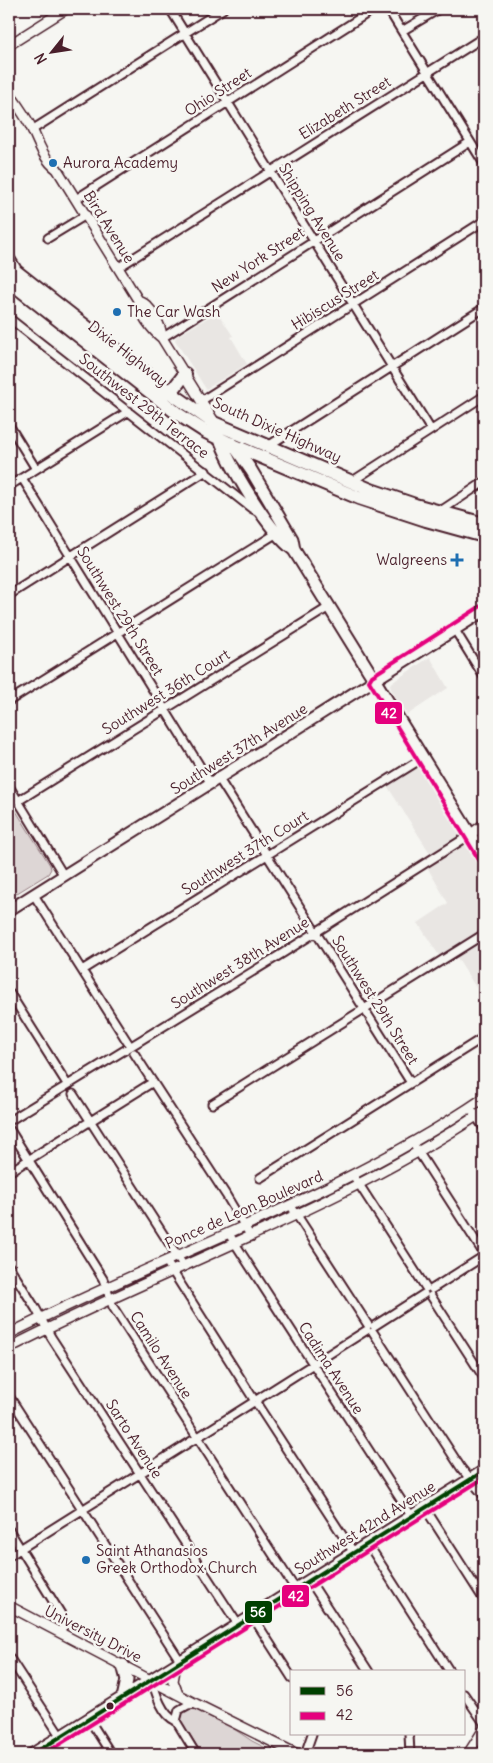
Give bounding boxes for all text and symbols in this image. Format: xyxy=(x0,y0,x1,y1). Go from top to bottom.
north arrow xyxy=(28,28,78,78)
text: N xyxy=(31,50,51,67)
street label: Ohio Street xyxy=(181,63,255,120)
street label: Elizabeth Street xyxy=(295,72,394,143)
place label: Aurora Academy xyxy=(63,153,178,172)
marker: Aurora Academy xyxy=(47,157,59,169)
street label: Shipping Avenue xyxy=(275,159,350,264)
street label: Bird Avenue xyxy=(80,187,139,266)
street label: New York Street xyxy=(208,223,308,297)
street label: Hibiscus Street xyxy=(288,265,382,334)
place label: The Car Wash xyxy=(127,302,221,321)
marker: The Car Wash xyxy=(111,306,123,318)
street label: Dixie Highway xyxy=(85,316,172,391)
street label: Southwest 29th Terrace xyxy=(76,349,213,462)
street label: South Dixie Highway xyxy=(210,393,345,467)
street label: Southwest 29th Street xyxy=(73,543,168,679)
place label: Walgreens xyxy=(376,550,447,569)
marker: Walgreens xyxy=(451,554,463,566)
street label: Southwest 36th Court xyxy=(98,645,233,739)
street label: Southwest 37th Avenue xyxy=(167,699,311,798)
line badge: 42 xyxy=(374,701,403,725)
text: 42 xyxy=(381,704,397,722)
street label: Southwest 37th Court xyxy=(178,806,312,899)
street label: Southwest 38th Avenue xyxy=(167,912,312,1013)
street label: Southwest 29th Street xyxy=(328,932,423,1068)
street label: Ponce de Leon Boulevard xyxy=(162,1166,326,1253)
street label: Camilo Avenue xyxy=(126,1307,197,1402)
street label: Cadima Avenue xyxy=(295,1318,368,1417)
street label: Sarto Avenue xyxy=(102,1396,167,1482)
street label: Southwest 42nd Avenue xyxy=(291,1476,439,1579)
place label: Saint Athanasios Greek Orthodox Church xyxy=(96,1541,258,1577)
marker: Saint Athanasios Greek Orthodox Church xyxy=(80,1554,92,1566)
line badge: 42 xyxy=(281,1584,310,1608)
text: 42 xyxy=(288,1587,304,1605)
line badge: 56 xyxy=(244,1600,273,1624)
street label: University Drive xyxy=(41,1601,145,1666)
text: 56 xyxy=(250,1603,266,1621)
legend xyxy=(290,1670,466,1736)
text: 56 xyxy=(336,1681,353,1700)
unlabelled marker xyxy=(105,1701,115,1711)
text: 42 xyxy=(336,1705,353,1724)

